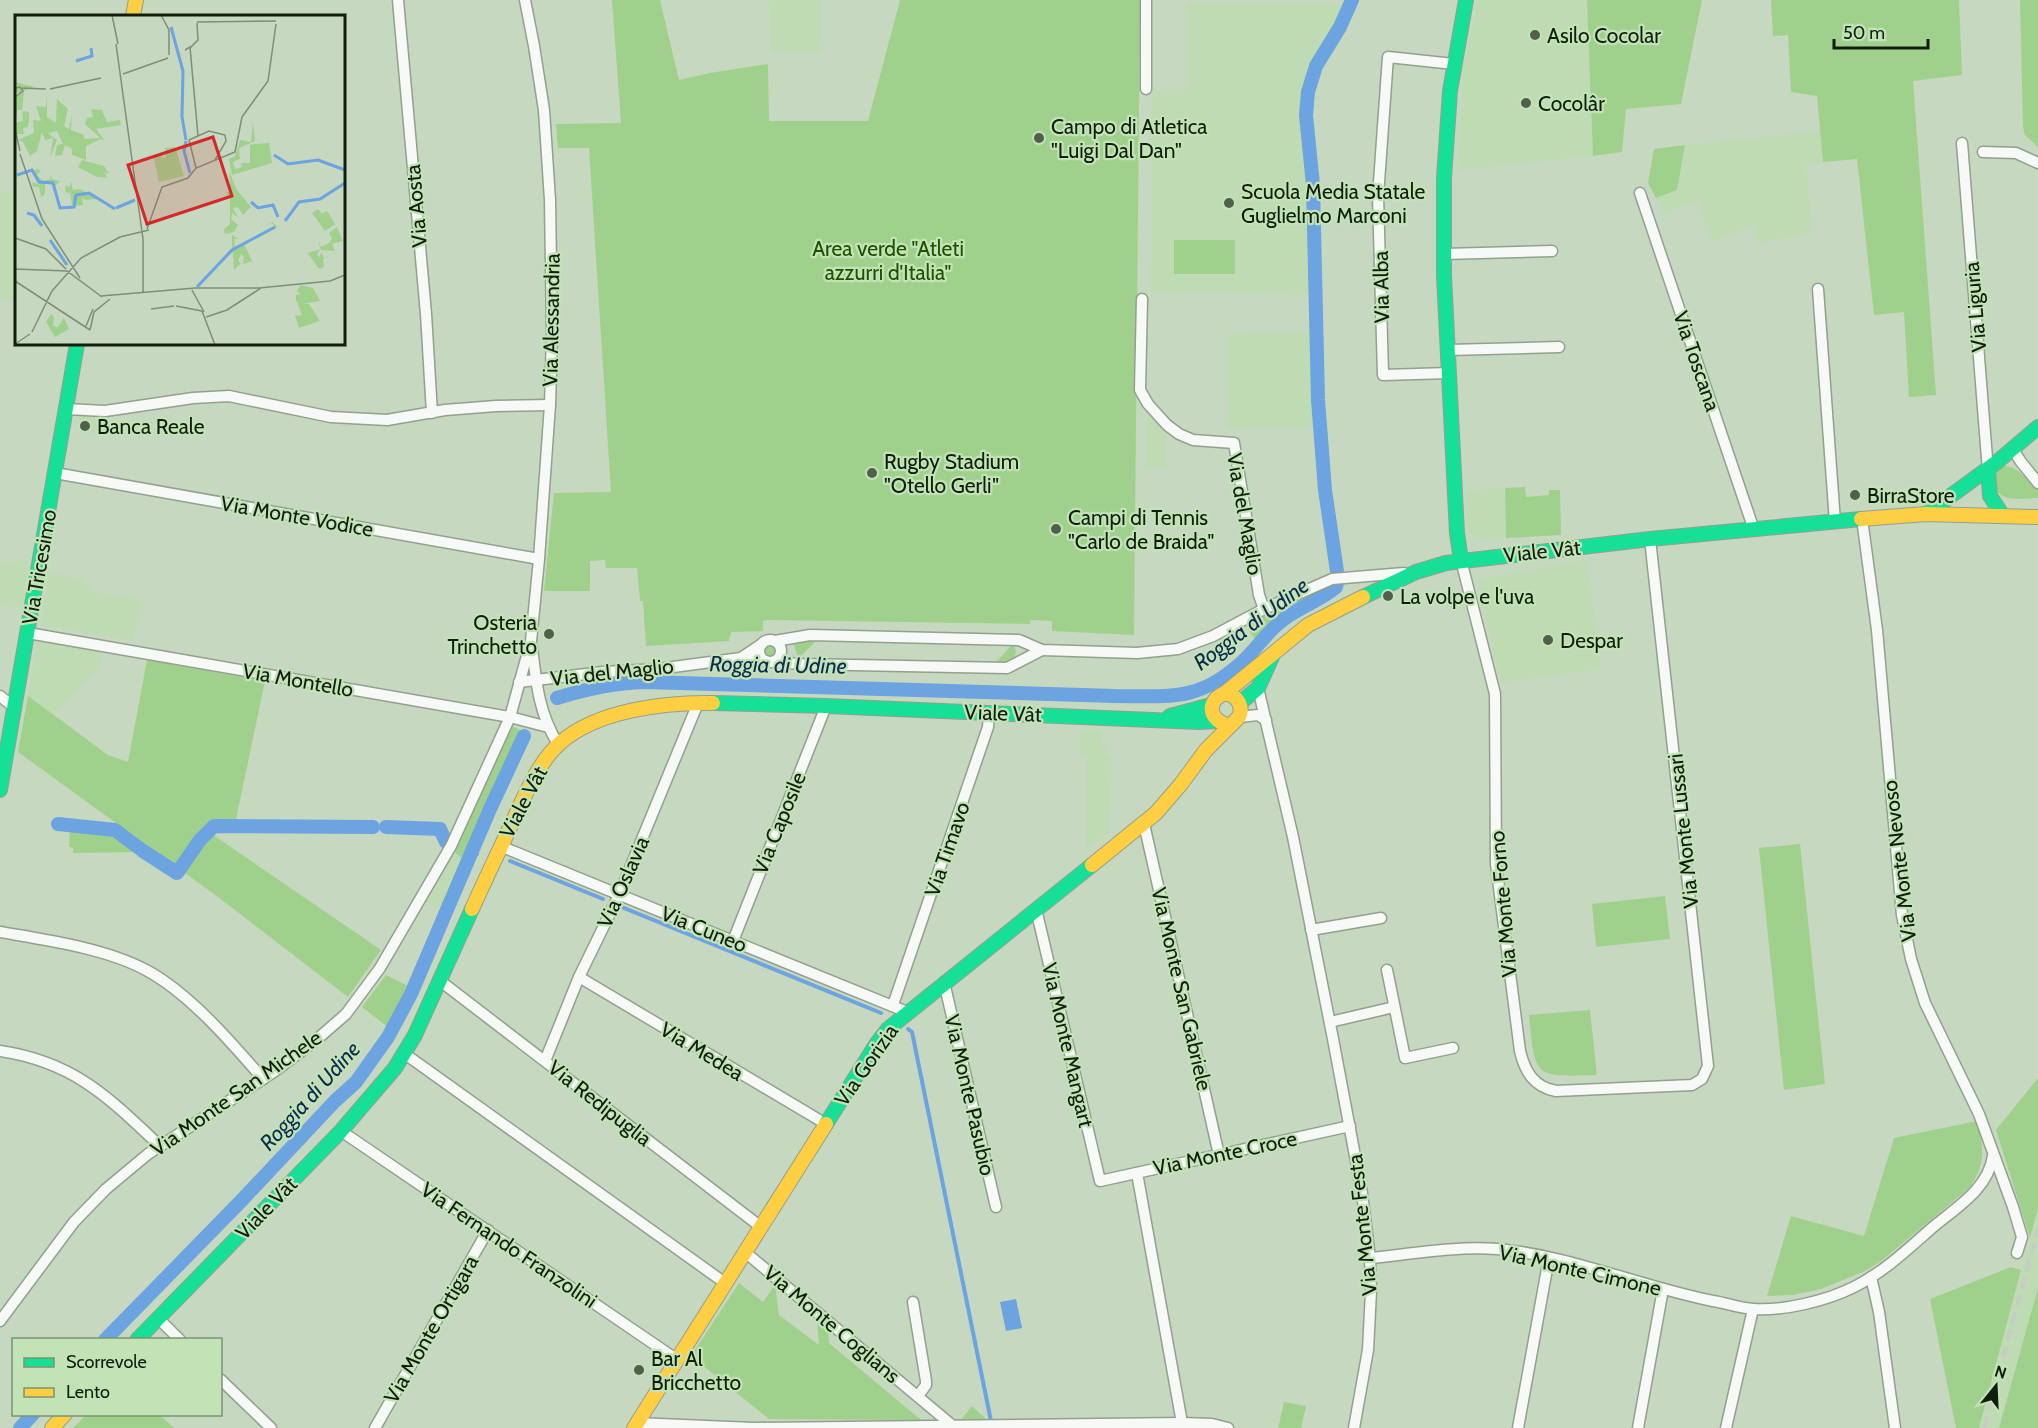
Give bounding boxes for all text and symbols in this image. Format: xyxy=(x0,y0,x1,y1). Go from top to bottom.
scale bar xyxy=(1834,12,1928,50)
inset map xyxy=(15,15,345,345)
text: 50 m xyxy=(1843,22,1885,44)
place label: Asilo Cocolar xyxy=(1547,23,1661,48)
marker: Asilo Cocolar xyxy=(1528,28,1542,42)
place label: Cocolâr xyxy=(1538,91,1605,116)
marker: Cocolâr xyxy=(1519,96,1533,110)
place label: Campo di Atletica "Luigi Dal Dan" xyxy=(1051,114,1207,163)
marker: Campo di Atletica "Luigi Dal Dan" xyxy=(1032,131,1046,145)
street label: Via Aosta xyxy=(400,164,432,248)
place label: Scuola Media Statale Guglielmo Marconi xyxy=(1241,179,1425,228)
marker: Scuola Media Statale Guglielmo Marconi xyxy=(1222,196,1236,210)
park label: Area verde "Atleti azzurri d'Italia" xyxy=(812,236,964,285)
street label: Via Alba xyxy=(1368,251,1394,323)
street label: Via Alessandria xyxy=(537,253,565,387)
street label: Via Liguria xyxy=(1959,261,1991,353)
street label: Via Toscana xyxy=(1668,308,1726,414)
place label: Banca Reale xyxy=(97,414,205,439)
marker: Banca Reale xyxy=(78,419,92,433)
place label: Rugby Stadium "Otello Gerli" xyxy=(884,449,1019,498)
street label: Via del Maglio xyxy=(1222,451,1268,577)
marker: Rugby Stadium "Otello Gerli" xyxy=(865,466,879,480)
place label: BirraStore xyxy=(1867,483,1955,508)
marker: BirraStore xyxy=(1848,488,1862,502)
street label: Via Monte Vodice xyxy=(219,490,376,542)
place label: Campi di Tennis "Carlo de Braida" xyxy=(1068,505,1214,554)
street label: Via Tricesimo xyxy=(17,507,61,627)
marker: Campi di Tennis "Carlo de Braida" xyxy=(1049,522,1063,536)
street label: Viale Vât xyxy=(1502,535,1582,567)
water label: Roggia di Udine xyxy=(1188,572,1314,676)
place label: La volpe e l'uva xyxy=(1400,584,1534,609)
marker: La volpe e l'uva xyxy=(1381,589,1395,603)
place label: Osteria Trinchetto xyxy=(448,610,537,659)
marker: Osteria Trinchetto xyxy=(542,627,556,641)
place label: Despar xyxy=(1560,628,1623,653)
marker: Despar xyxy=(1541,633,1555,647)
water label: Roggia di Udine xyxy=(709,650,847,680)
street label: Via del Maglio xyxy=(549,653,675,691)
street label: Via Montello xyxy=(241,658,355,702)
street label: Viale Vât xyxy=(964,699,1042,727)
street label: Via Monte Lussari xyxy=(1662,752,1704,910)
street label: Viale Vât xyxy=(494,762,552,842)
street label: Via Caposile xyxy=(747,768,811,878)
street label: Via Monte Nevoso xyxy=(1877,779,1921,943)
street label: Via Timavo xyxy=(919,798,975,900)
street label: Via Monte Forno xyxy=(1484,830,1522,978)
street label: Via Oslavia xyxy=(592,832,654,932)
street label: Via Monte San Gabriele xyxy=(1146,885,1218,1093)
street label: Via Cuneo xyxy=(657,900,751,958)
street label: Via Monte Mangart xyxy=(1037,960,1099,1130)
street label: Via Monte Pasubio xyxy=(939,1012,1001,1178)
street label: Via Medea xyxy=(656,1016,748,1086)
street label: Via Gorizia xyxy=(829,1019,903,1111)
street label: Via Monte San Michele xyxy=(146,1024,326,1161)
water label: Roggia di Udine xyxy=(254,1036,366,1156)
street label: Via Redipuglia xyxy=(543,1055,657,1151)
street label: Via Monte Croce xyxy=(1151,1126,1299,1180)
street label: Via Monte Festa xyxy=(1342,1153,1382,1297)
street label: Viale Vât xyxy=(230,1171,302,1245)
street label: Via Fernando Franzolini xyxy=(416,1177,602,1313)
street label: Via Monte Cimone xyxy=(1496,1239,1664,1301)
street label: Via Monte Ortigara xyxy=(379,1251,483,1407)
street label: Via Monte Coglians xyxy=(759,1260,905,1388)
legend xyxy=(12,1338,222,1416)
place label: Bar Al Bricchetto xyxy=(651,1346,741,1395)
text: Scorrevole xyxy=(66,1351,147,1373)
north arrow xyxy=(1966,1356,2026,1416)
text: N xyxy=(1992,1361,2009,1383)
marker: Bar Al Bricchetto xyxy=(632,1363,646,1377)
text: Lento xyxy=(66,1381,110,1403)

